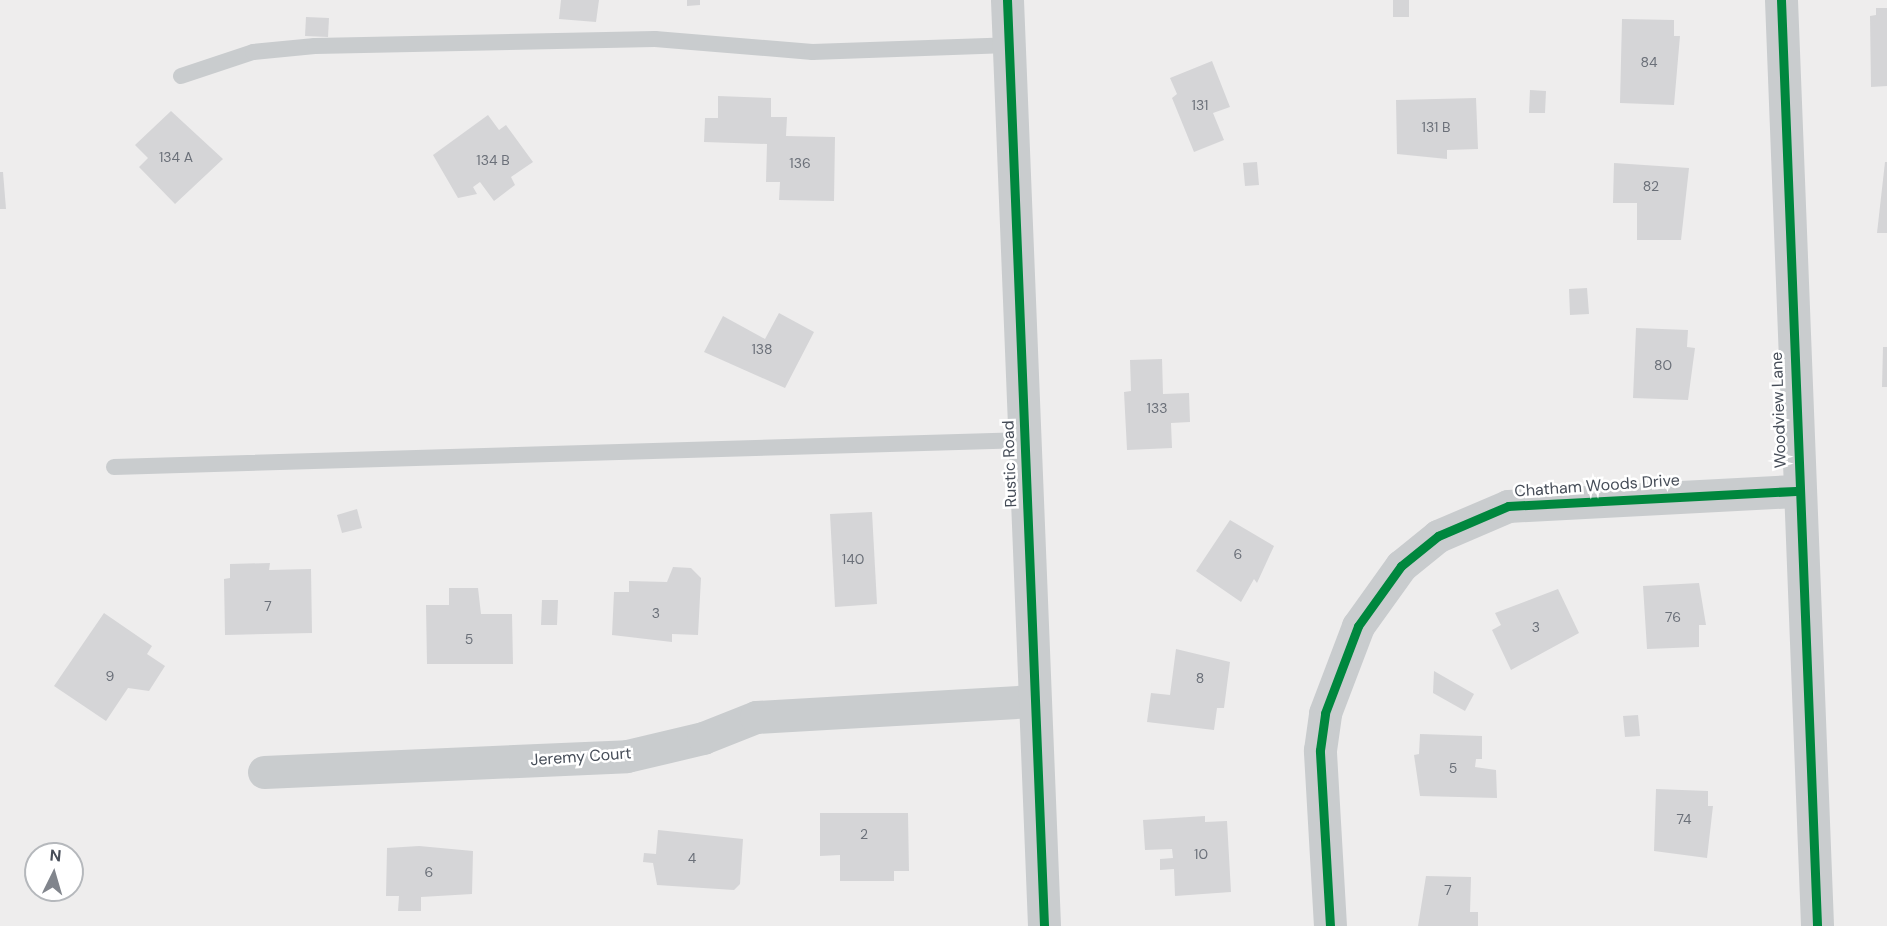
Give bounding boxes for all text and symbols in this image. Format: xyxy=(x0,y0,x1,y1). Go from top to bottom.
house number: 84 xyxy=(1640,54,1658,70)
house number: 131 xyxy=(1192,97,1208,113)
house number: 131 B xyxy=(1422,119,1450,135)
house number: 134 A xyxy=(159,149,193,165)
house number: 134 B xyxy=(476,152,510,168)
house number: 136 xyxy=(789,155,811,171)
house number: 82 xyxy=(1643,178,1659,194)
house number: 138 xyxy=(751,341,773,357)
street label: Woodview Lane xyxy=(1767,351,1791,469)
house number: 80 xyxy=(1654,357,1672,373)
house number: 133 xyxy=(1147,400,1167,416)
street label: Rustic Road xyxy=(999,420,1021,508)
street label: Chatham Woods Drive xyxy=(1514,471,1680,501)
house number: 6 xyxy=(1234,546,1242,562)
house number: 140 xyxy=(842,551,864,567)
house number: 7 xyxy=(264,598,272,614)
house number: 3 xyxy=(652,605,660,621)
house number: 76 xyxy=(1665,609,1681,625)
house number: 3 xyxy=(1532,619,1540,635)
house number: 5 xyxy=(465,631,473,647)
house number: 9 xyxy=(106,668,114,684)
house number: 8 xyxy=(1196,670,1204,686)
street label: Jeremy Court xyxy=(530,744,632,770)
house number: 5 xyxy=(1449,760,1457,776)
house number: 74 xyxy=(1676,811,1692,827)
house number: 2 xyxy=(860,826,868,842)
north arrow xyxy=(24,842,84,902)
text: N xyxy=(49,845,62,867)
house number: 10 xyxy=(1194,846,1208,862)
house number: 4 xyxy=(688,850,696,866)
house number: 6 xyxy=(425,864,433,880)
house number: 7 xyxy=(1444,882,1452,898)

